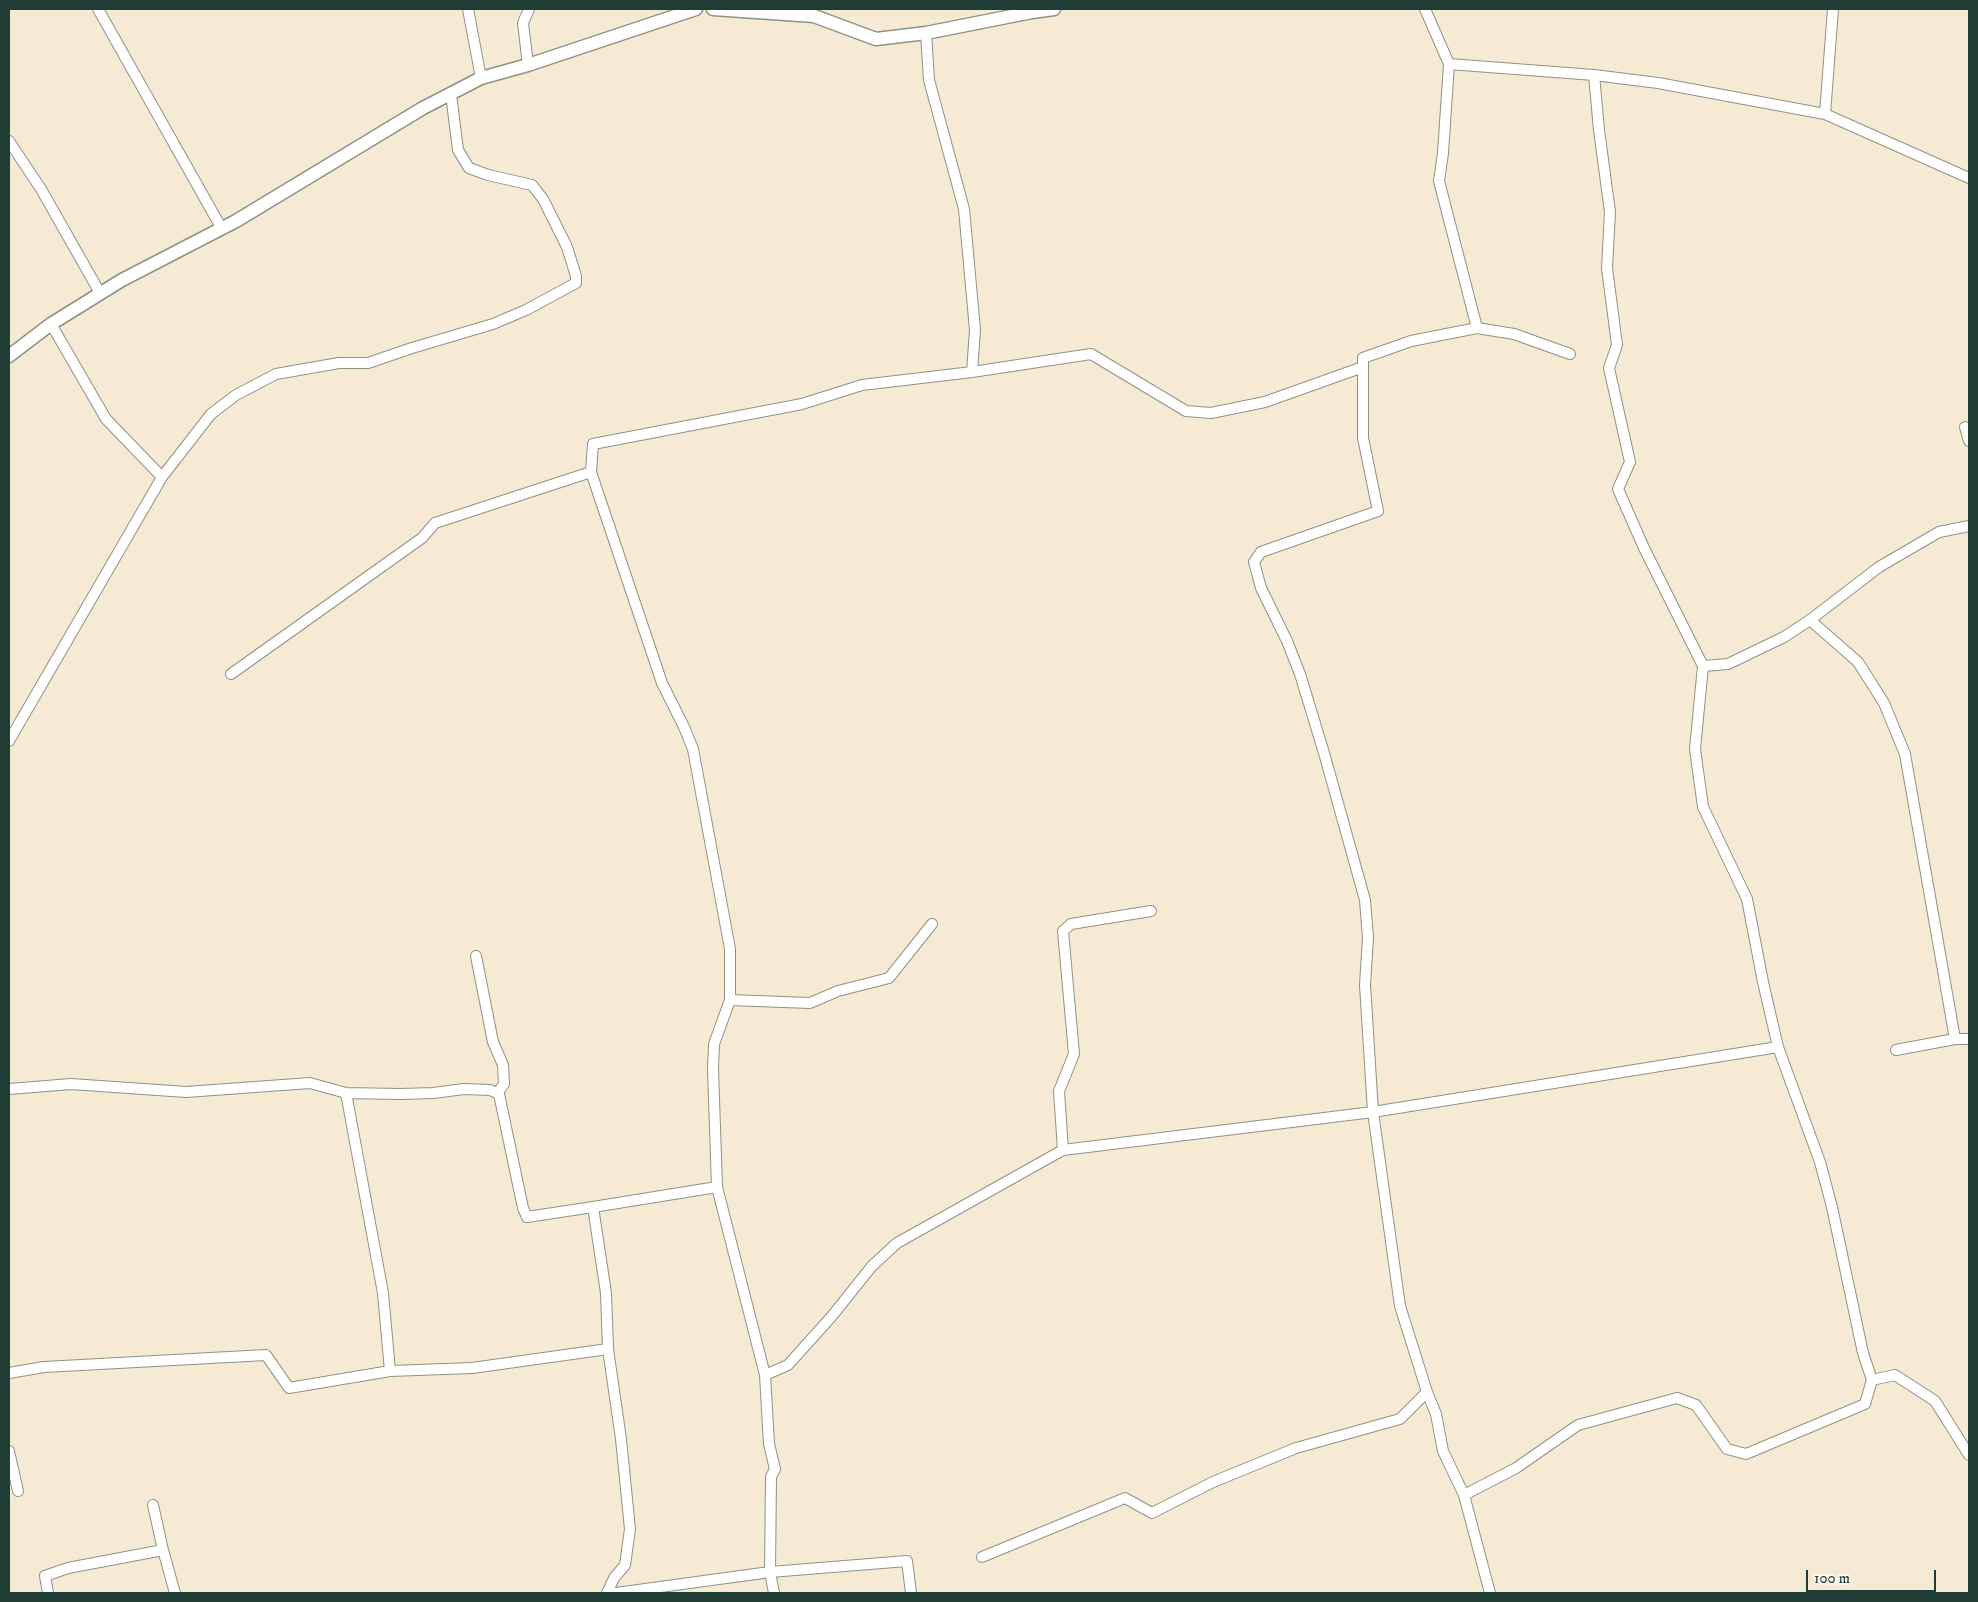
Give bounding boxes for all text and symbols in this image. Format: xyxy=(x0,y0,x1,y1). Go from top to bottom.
scale bar xyxy=(1808,1560,1938,1592)
text: 100 m xyxy=(1814,1569,1850,1588)

